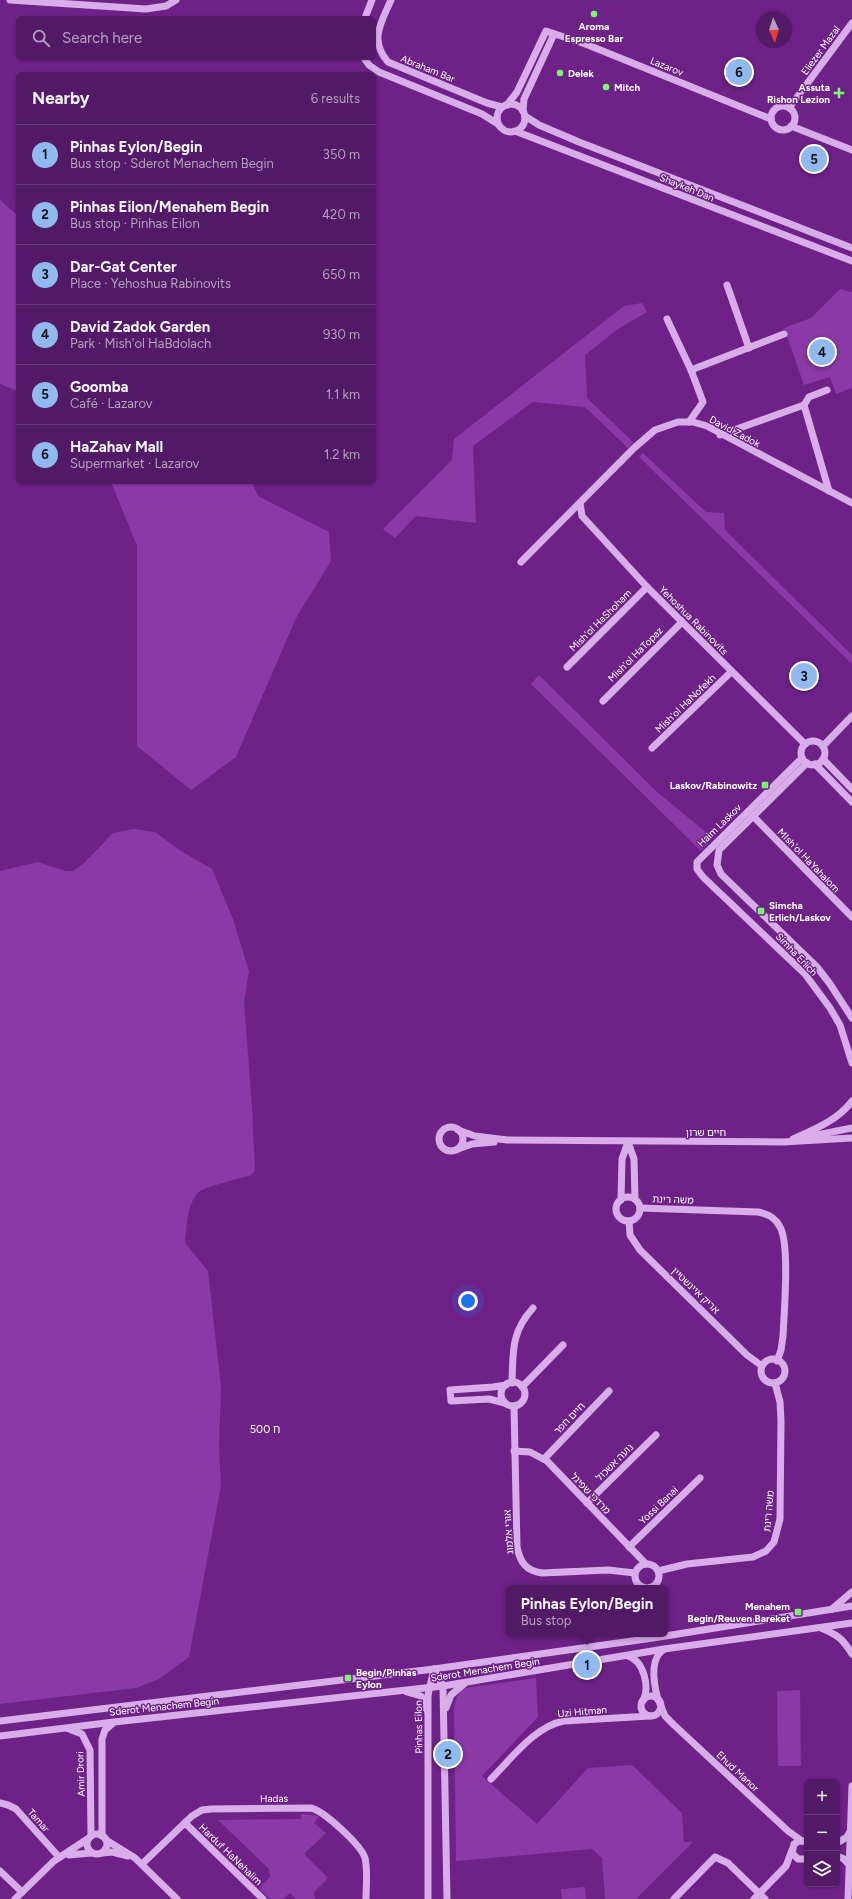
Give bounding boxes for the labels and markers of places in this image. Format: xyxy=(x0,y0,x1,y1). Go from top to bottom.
marker: Aroma Espresso Bar xyxy=(589,9,599,19)
place label: Aroma Espresso Bar xyxy=(565,20,624,45)
pin: 6 xyxy=(726,57,752,87)
place label: Delek xyxy=(568,67,595,80)
marker: Delek xyxy=(555,68,565,78)
place label: Mitch xyxy=(614,81,641,94)
place label: Assuta Rishon Lezion xyxy=(767,81,830,106)
marker: Mitch xyxy=(601,82,611,92)
marker: Assuta Rishon Lezion xyxy=(833,87,845,99)
pin: 5 xyxy=(801,144,827,174)
pin: 4 xyxy=(809,337,835,367)
pin: 3 xyxy=(791,661,817,691)
place label: Laskov/Rabinowitz xyxy=(670,779,757,792)
marker: Laskov/Rabinowitz xyxy=(760,780,770,790)
place label: Simcha Erlich/Laskov xyxy=(769,899,831,924)
marker: Simcha Erlich/Laskov xyxy=(756,906,766,916)
place label: Menahem Begin/Reuven Bareket xyxy=(688,1600,790,1625)
marker: Menahem Begin/Reuven Bareket xyxy=(793,1607,803,1617)
pin: 1 xyxy=(574,1650,600,1680)
place label: Begin/Pinhas Eylon xyxy=(356,1666,417,1691)
marker: Begin/Pinhas Eylon xyxy=(343,1673,353,1683)
pin: 2 xyxy=(435,1739,461,1769)

